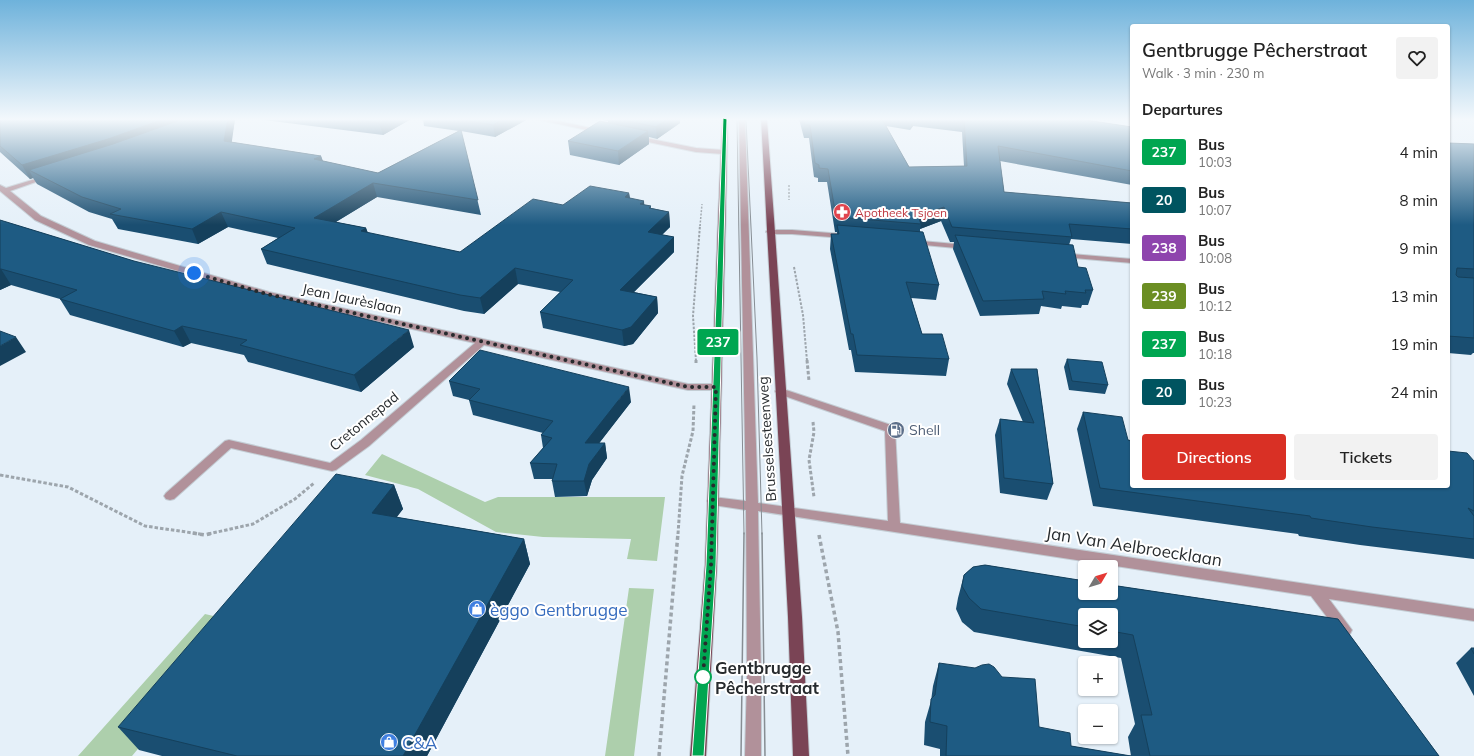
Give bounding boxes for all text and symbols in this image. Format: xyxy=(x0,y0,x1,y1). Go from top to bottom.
button: heart xyxy=(1396,37,1438,79)
text: Gentbrugge Pêcherstraat xyxy=(1142,38,1367,62)
text: Walk · 3 min · 230 m xyxy=(1142,65,1264,81)
text: Departures xyxy=(1142,100,1223,119)
text: Bus xyxy=(1198,135,1225,154)
text: 237 xyxy=(1151,143,1177,161)
text: 4 min xyxy=(1400,143,1438,162)
text: 10:03 xyxy=(1198,154,1232,170)
text: Bus xyxy=(1198,183,1225,202)
text: 20 xyxy=(1156,191,1172,209)
text: 8 min xyxy=(1400,191,1438,210)
pharmacy icon: Apotheek Tsjoen xyxy=(832,202,852,222)
text: 10:07 xyxy=(1198,202,1232,218)
place label: Apotheek Tsjoen xyxy=(855,205,947,220)
text: Bus xyxy=(1198,231,1225,250)
text: 238 xyxy=(1151,239,1177,257)
text: 9 min xyxy=(1400,239,1438,258)
text: 10:08 xyxy=(1198,250,1232,266)
your location xyxy=(184,263,204,283)
text: Bus xyxy=(1198,279,1225,298)
street label: Jean Jaurèslaan xyxy=(301,280,403,318)
text: 239 xyxy=(1151,287,1177,305)
text: 13 min xyxy=(1391,287,1438,306)
text: 10:12 xyxy=(1198,298,1232,314)
text: Bus xyxy=(1198,327,1225,346)
line badge: 237 xyxy=(695,329,741,355)
text: 237 xyxy=(705,333,731,351)
text: 237 xyxy=(1151,335,1177,353)
text: 19 min xyxy=(1391,335,1438,354)
text: 10:18 xyxy=(1198,346,1232,362)
text: Bus xyxy=(1198,375,1225,394)
street label: Brusselsesteenweg xyxy=(754,376,780,502)
text: 20 xyxy=(1156,383,1172,401)
text: 24 min xyxy=(1391,383,1438,402)
street label: Cretonnepad xyxy=(326,388,402,454)
text: 10:23 xyxy=(1198,394,1232,410)
fuel station icon: Shell xyxy=(886,420,906,440)
place label: Shell xyxy=(909,421,940,439)
button: Directions xyxy=(1142,434,1286,480)
button: Tickets xyxy=(1294,434,1438,480)
street label: Jan Van Aelbroecklaan xyxy=(1044,522,1224,571)
north arrow xyxy=(1078,560,1118,600)
map controls xyxy=(1078,560,1118,744)
shop icon: èggo Gentbrugge xyxy=(467,599,487,619)
place label: èggo Gentbrugge xyxy=(490,599,627,620)
button: layers xyxy=(1078,608,1118,648)
button: + xyxy=(1078,656,1118,696)
place label: Gentbrugge Pêcherstraat xyxy=(715,657,819,698)
marker: Gentbrugge Pêcherstraat xyxy=(694,668,712,686)
button: − xyxy=(1078,704,1118,744)
shop icon: C&A xyxy=(379,732,399,752)
place label: C&A xyxy=(402,732,438,753)

